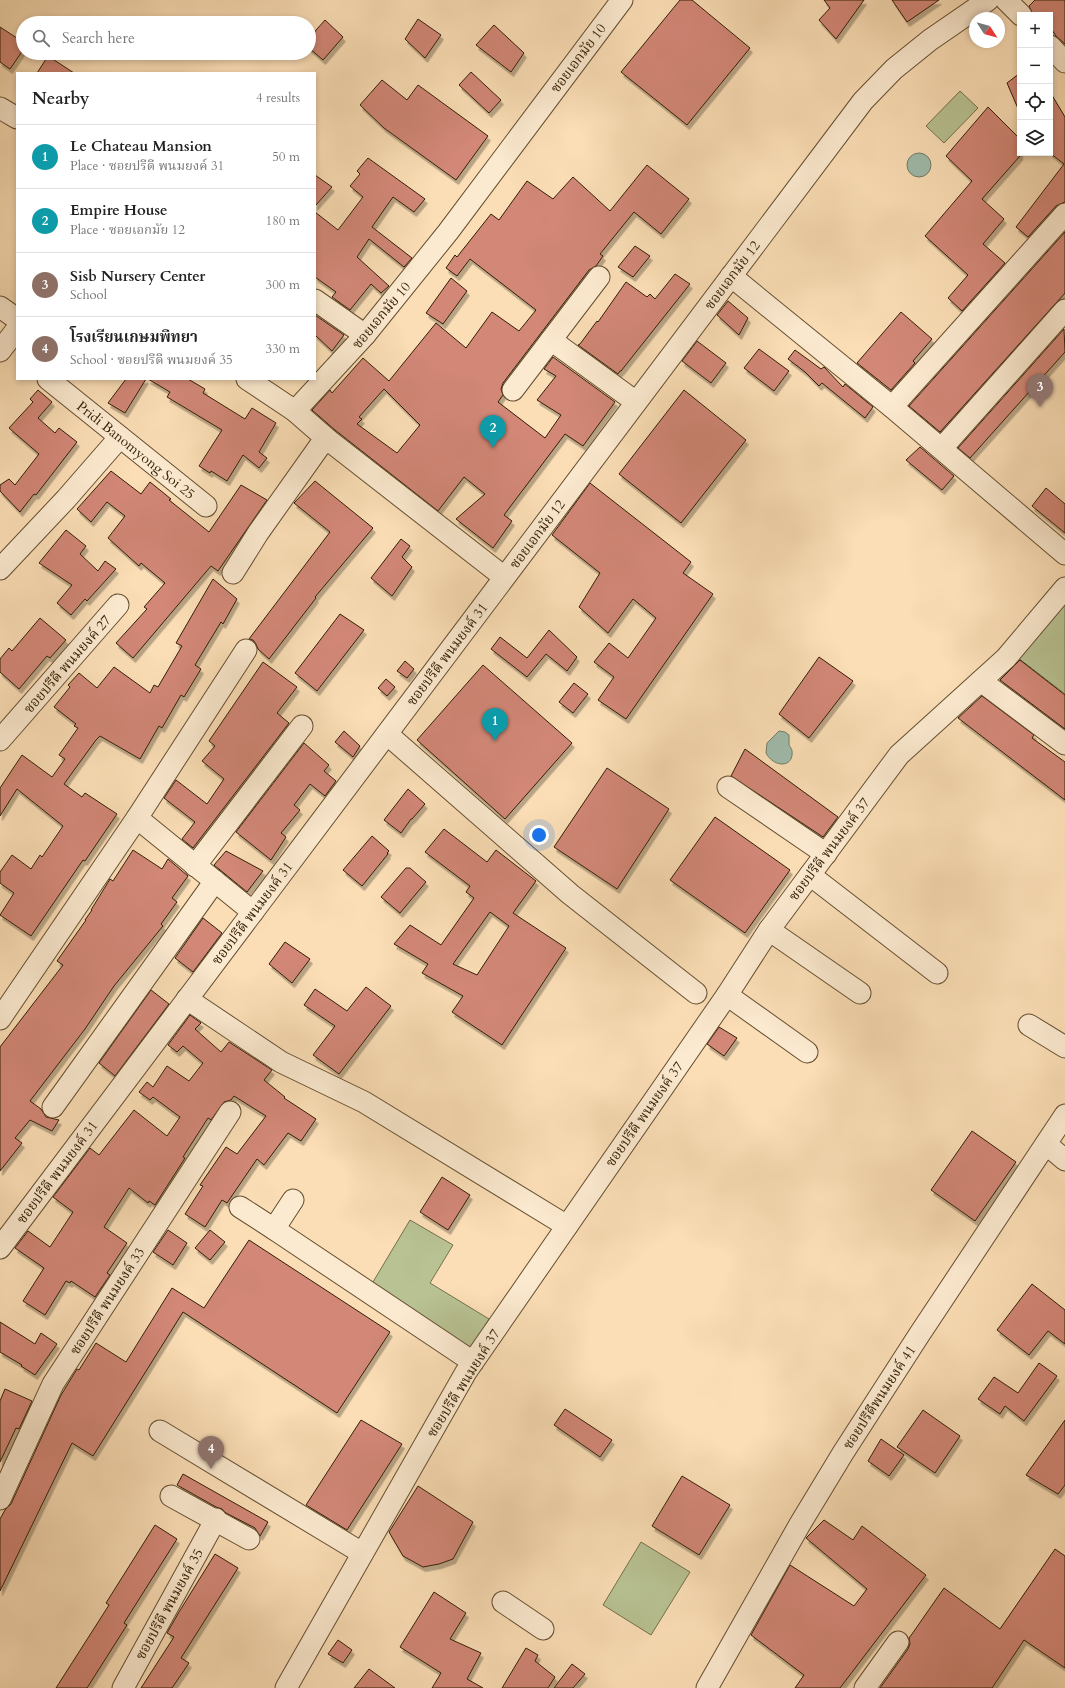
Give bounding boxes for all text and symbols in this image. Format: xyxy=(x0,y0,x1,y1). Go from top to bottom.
north arrow xyxy=(969,12,1005,48)
map controls xyxy=(1017,12,1053,156)
button: + xyxy=(1017,12,1053,48)
search box xyxy=(16,16,316,60)
street label: ซอยเอกมัย 10 xyxy=(546,20,611,97)
icon: search xyxy=(30,27,52,49)
text: Search here xyxy=(62,28,135,48)
button: − xyxy=(1017,48,1053,84)
button: locate xyxy=(1017,84,1053,120)
text: Nearby xyxy=(32,87,89,110)
text: 4 results xyxy=(256,89,300,107)
button: layers xyxy=(1017,120,1053,156)
text: Le Chateau Mansion xyxy=(70,136,212,156)
text: 1 xyxy=(42,148,48,166)
text: 50 m xyxy=(272,148,300,166)
text: Place · ซอยปรีดี พนมยงค์ 31 xyxy=(70,157,224,175)
text: Empire House xyxy=(70,200,168,220)
text: 2 xyxy=(42,212,48,230)
text: 180 m xyxy=(266,212,300,230)
text: Place · ซอยเอกมัย 12 xyxy=(70,221,185,239)
street label: ซอยเอกมัย 12 xyxy=(700,237,765,314)
text: Sisb Nursery Center xyxy=(70,266,205,286)
text: 3 xyxy=(42,276,48,294)
text: 300 m xyxy=(266,276,300,294)
street label: ซอยเอกมัย 10 xyxy=(348,278,415,353)
text: School xyxy=(70,286,107,304)
text: โรงเรียนเกษมพิทยา xyxy=(70,327,198,347)
text: 4 xyxy=(42,340,48,358)
text: 330 m xyxy=(266,340,300,358)
text: School · ซอยปรีดี พนมยงค์ 35 xyxy=(70,351,233,369)
pin: 3 xyxy=(1027,374,1053,407)
street label: Pridi Banomyong Soi 25 xyxy=(73,397,199,504)
pin: 2 xyxy=(480,415,506,448)
street label: ซอยเอกมัย 12 xyxy=(505,496,570,573)
street label: ซอยปรีดี พนมยงค์ 31 xyxy=(402,599,492,710)
street label: ซอยปรีดี พนมยงค์ 27 xyxy=(19,611,115,717)
pin: 1 xyxy=(482,708,508,741)
street label: ซอยปรีดี พนมยงค์ 37 xyxy=(784,794,874,905)
your location xyxy=(529,825,549,845)
street label: ซอยปรีดี พนมยงค์ 31 xyxy=(207,858,297,969)
street label: ซอยปรีดี พนมยงค์ 37 xyxy=(601,1058,688,1171)
street label: ซอยปรีดี พนมยงค์ 31 xyxy=(12,1117,102,1228)
street label: ซอยปรีดี พนมยงค์ 33 xyxy=(66,1244,149,1359)
street label: ซอยปรีดี พนมยงค์ 37 xyxy=(422,1325,504,1441)
street label: ซอยปรีดีพนมยงค์ 41 xyxy=(839,1342,920,1453)
pin: 4 xyxy=(198,1436,224,1469)
street label: ซอยปรีดี พนมยงค์ 35 xyxy=(131,1545,208,1663)

